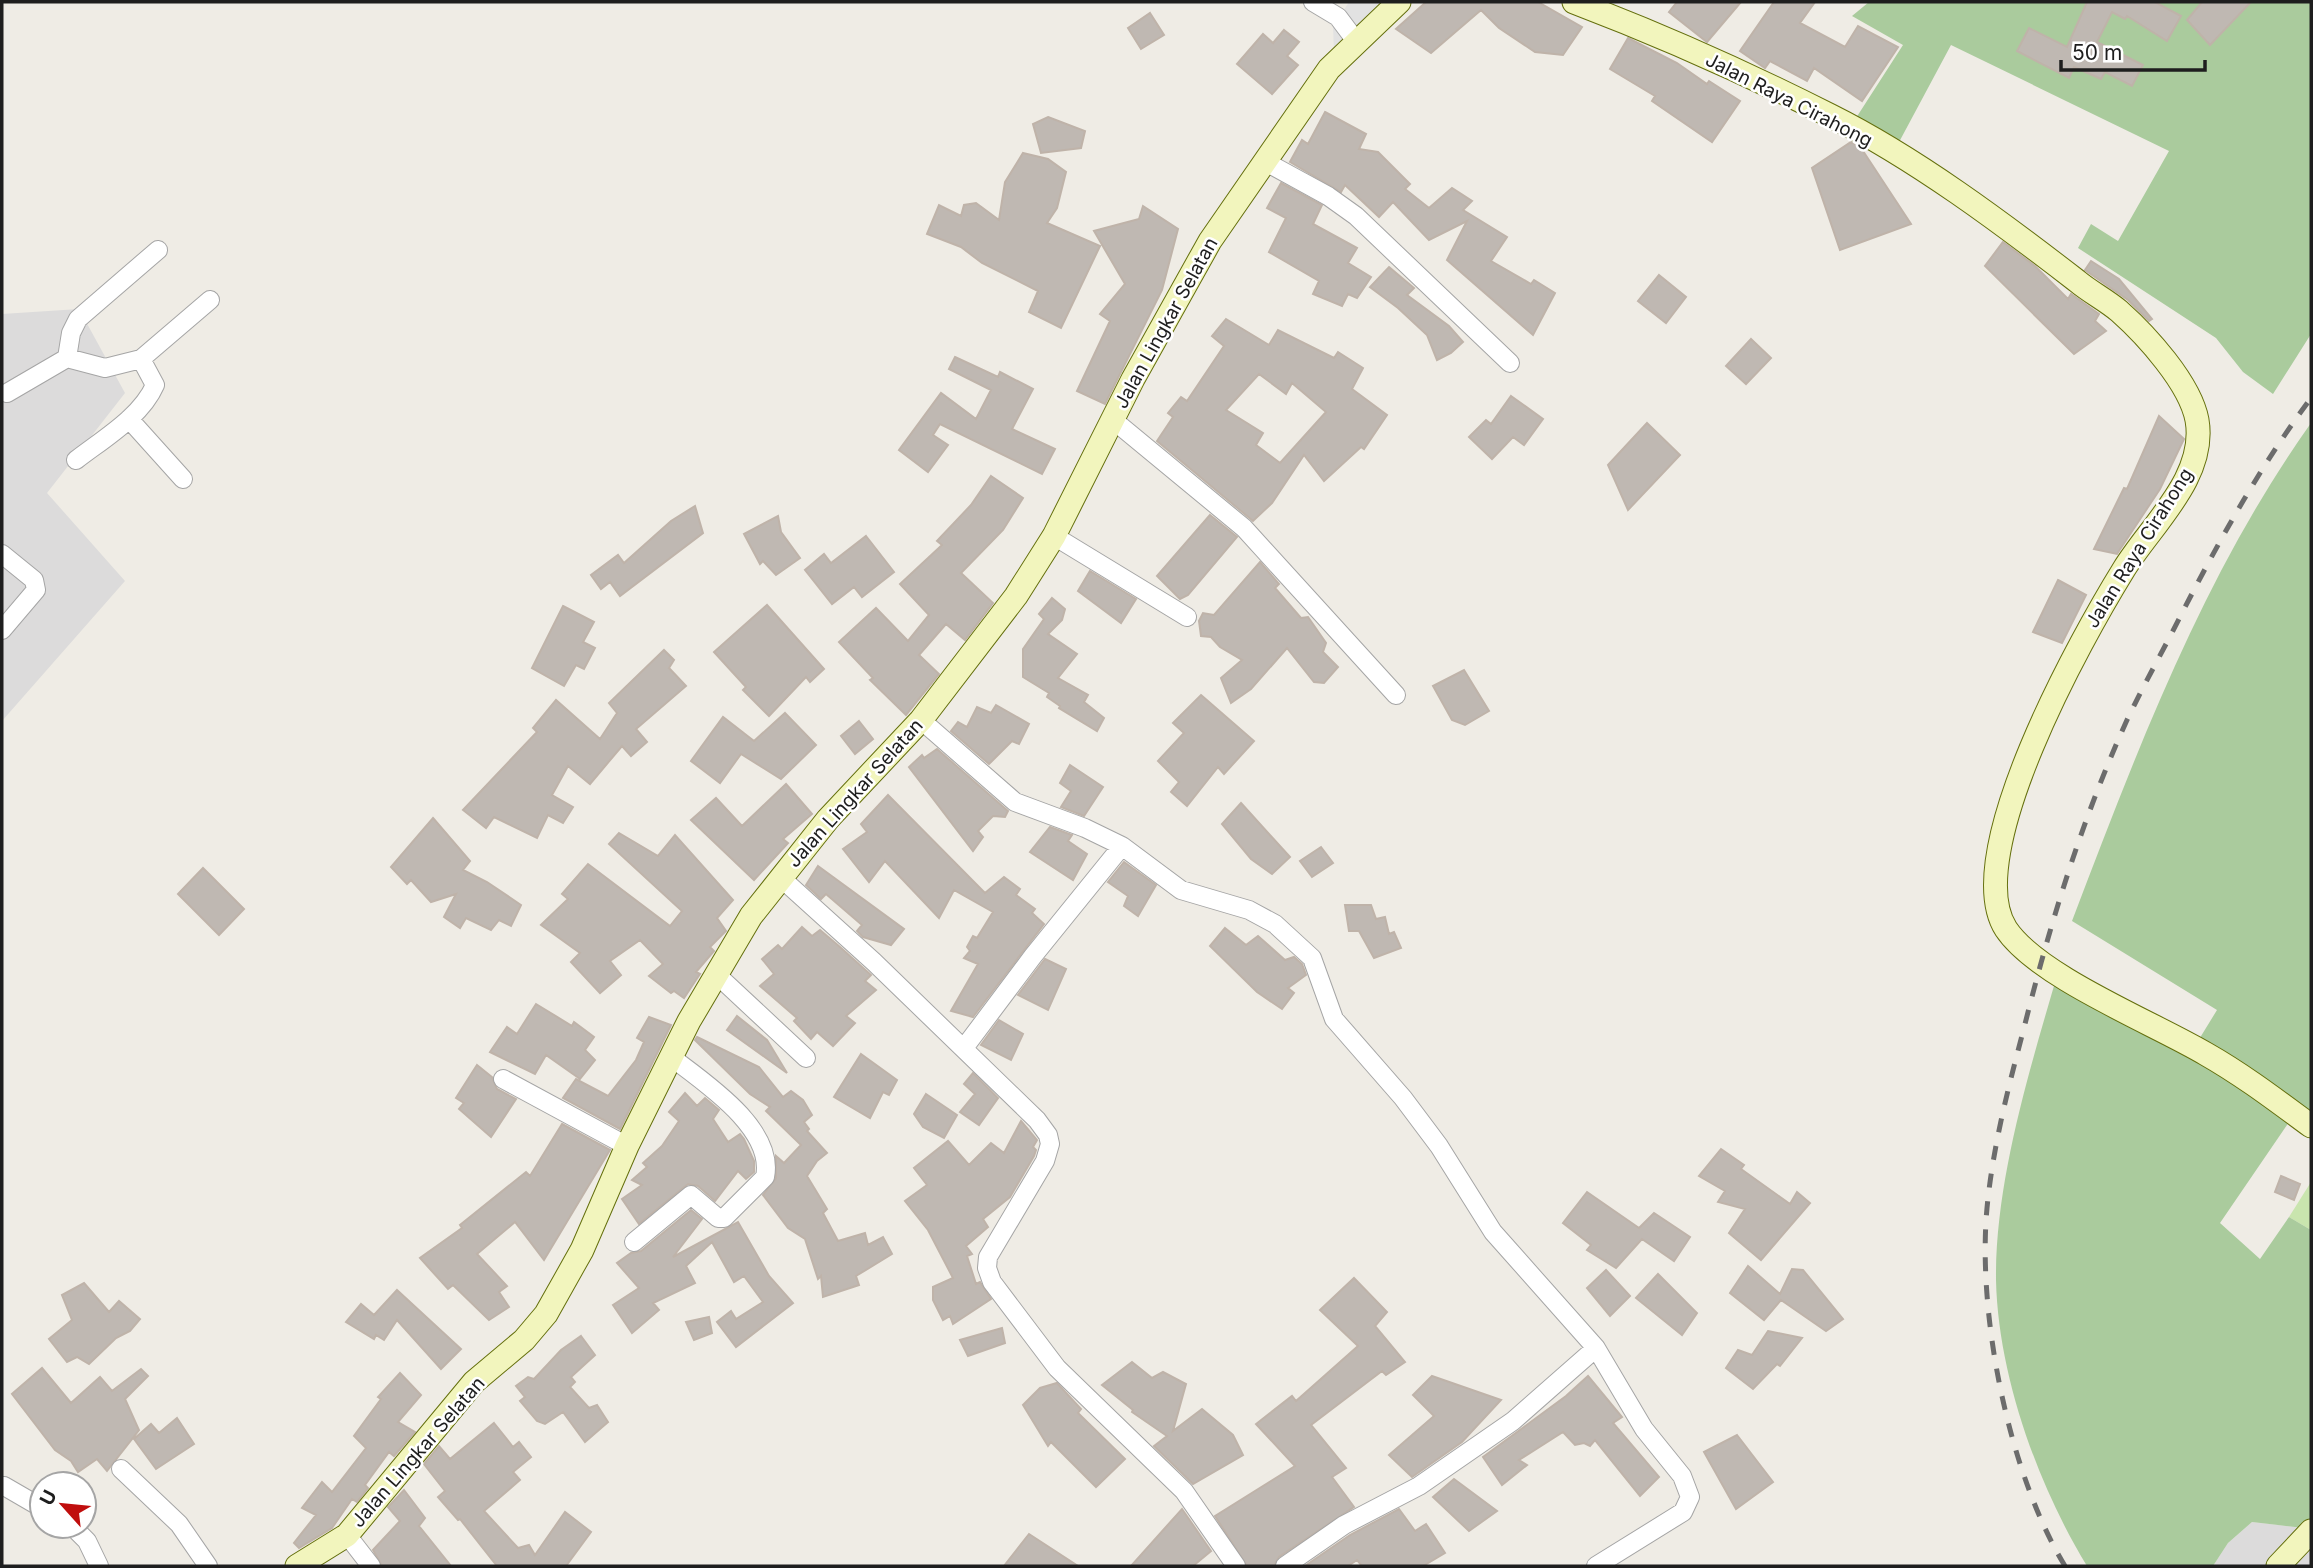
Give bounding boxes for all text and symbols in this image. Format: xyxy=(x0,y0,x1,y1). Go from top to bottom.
scale bar xyxy=(2061,28,2204,72)
text: 50 m xyxy=(2072,40,2122,65)
street label: Jalan Raya Cirahong xyxy=(1702,48,1876,152)
street label: Jalan Lingkar Selatan xyxy=(1109,233,1223,413)
street label: Jalan Raya Cirahong xyxy=(2080,464,2198,632)
street label: Jalan Lingkar Selatan xyxy=(782,714,928,872)
street label: Jalan Lingkar Selatan xyxy=(346,1372,490,1532)
north arrow xyxy=(28,1470,98,1540)
text: U xyxy=(35,1486,62,1509)

